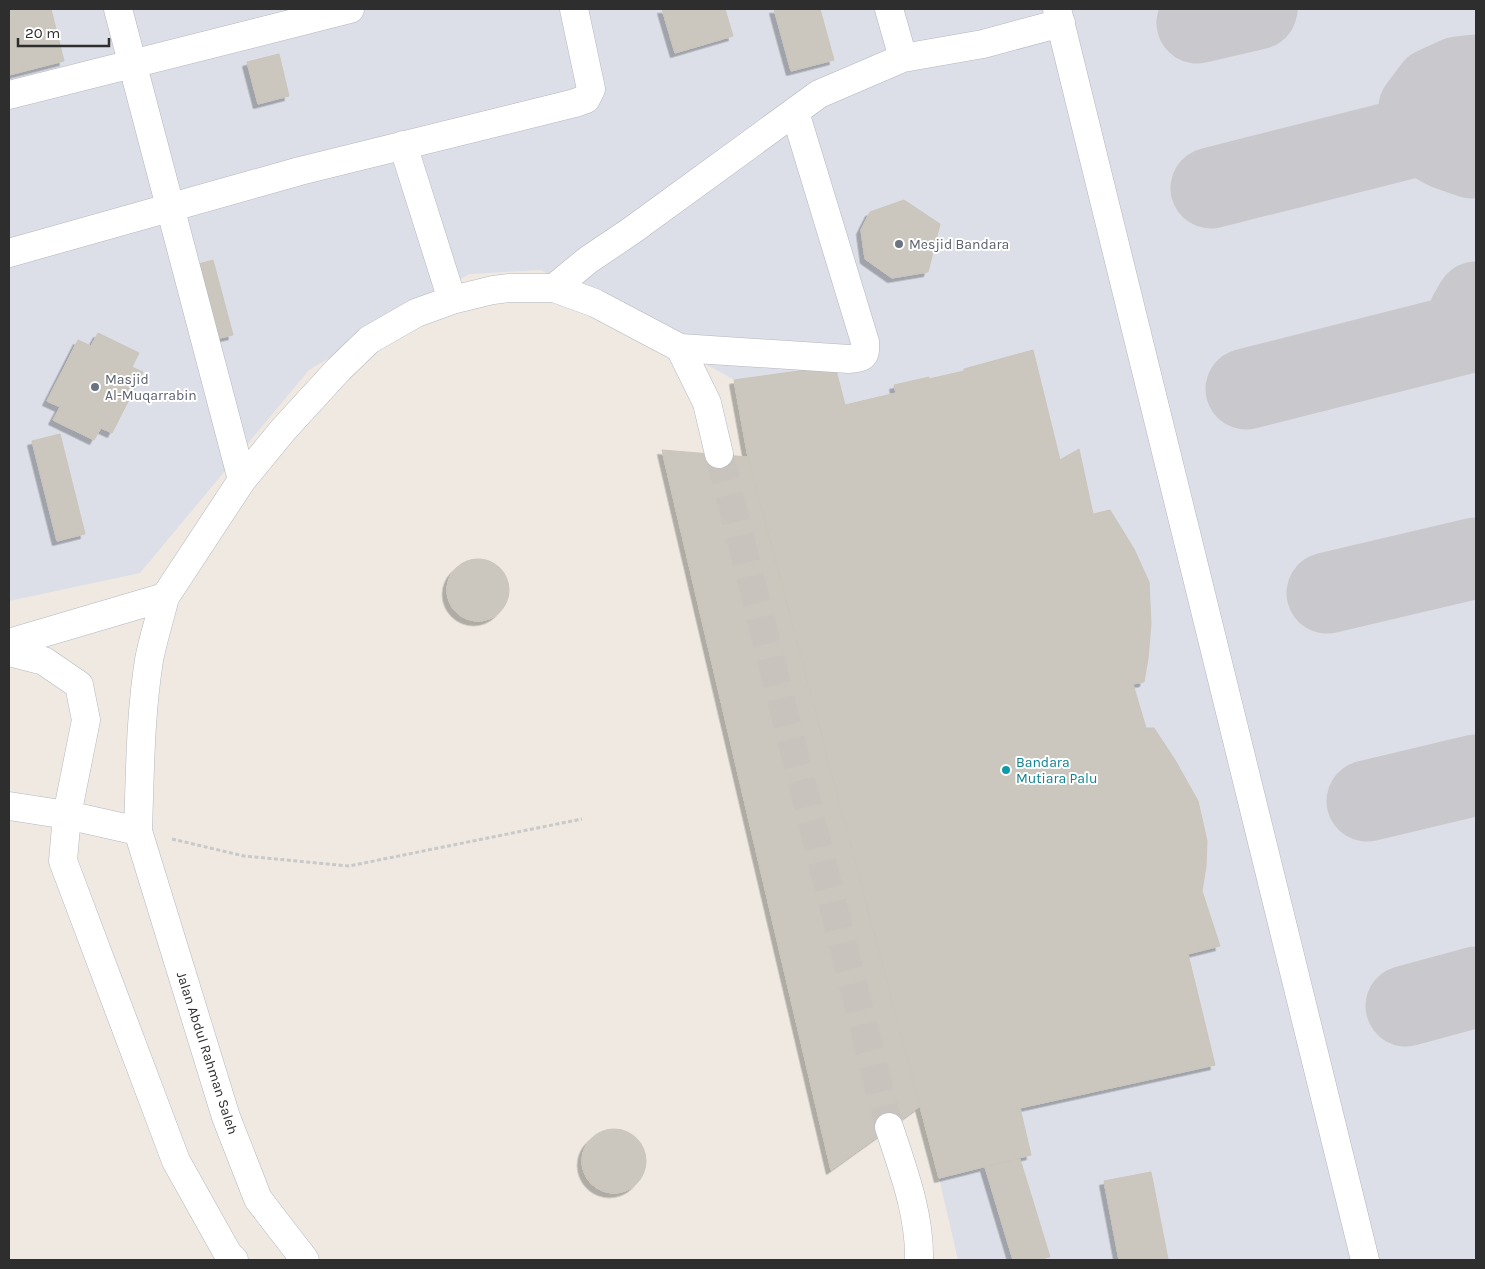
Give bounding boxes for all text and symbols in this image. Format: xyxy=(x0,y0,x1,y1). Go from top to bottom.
scale bar xyxy=(18,15,109,47)
text: 20 m xyxy=(25,24,60,42)
place label: Mesjid Bandara xyxy=(909,236,1009,253)
marker: Mesjid Bandara xyxy=(893,238,905,250)
place label: Masjid Al-Muqarrabin xyxy=(105,371,197,404)
marker: Masjid Al-Muqarrabin xyxy=(89,381,101,393)
place label: Bandara Mutiara Palu xyxy=(1016,754,1097,787)
marker: Bandara Mutiara Palu xyxy=(1000,764,1012,776)
street label: Jalan Abdul Rahman Saleh xyxy=(173,969,241,1137)

